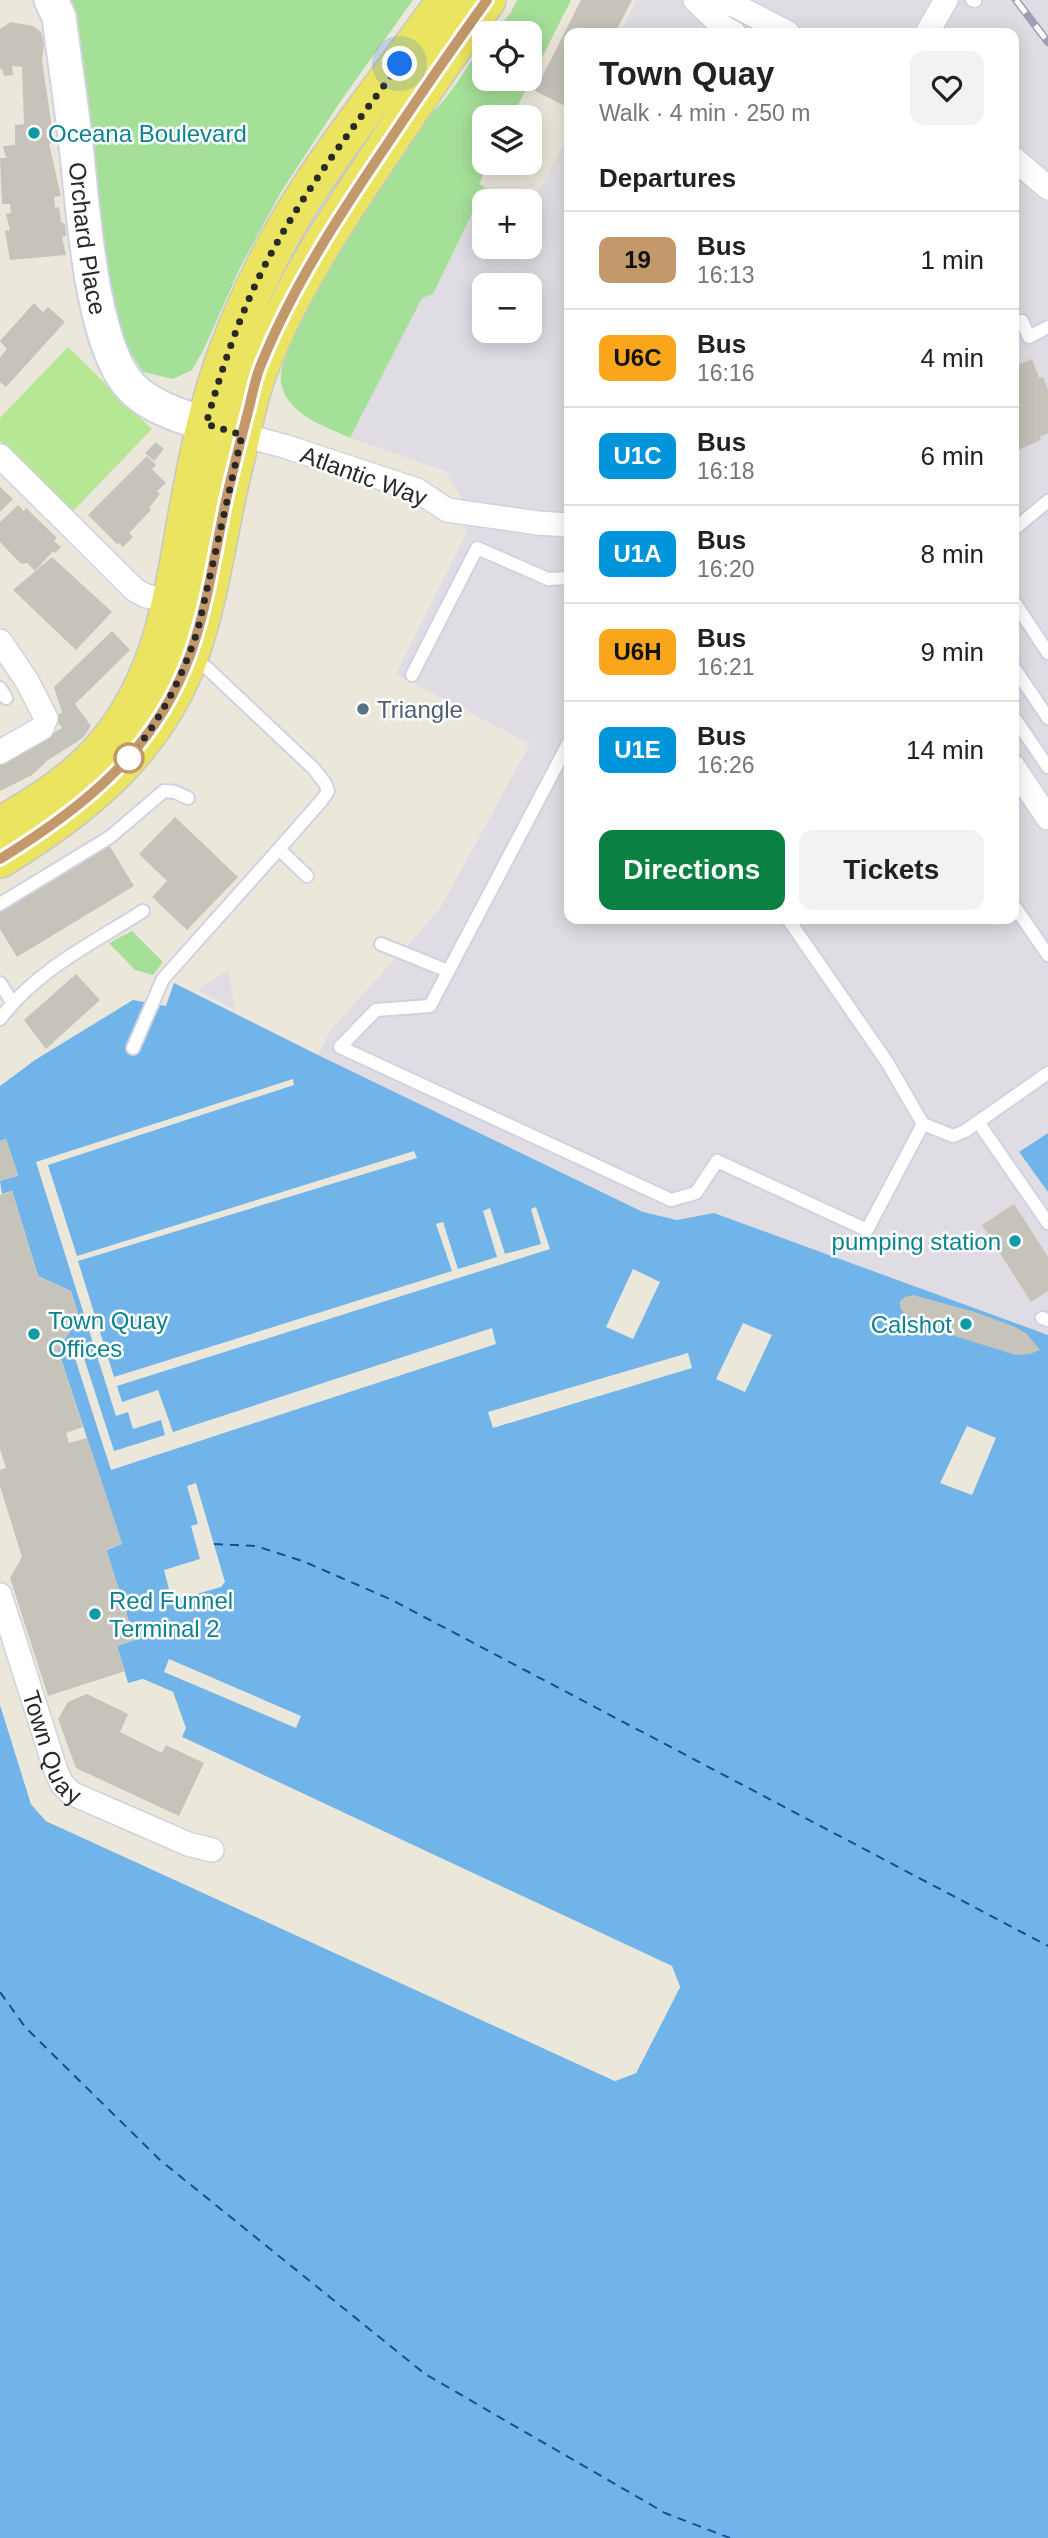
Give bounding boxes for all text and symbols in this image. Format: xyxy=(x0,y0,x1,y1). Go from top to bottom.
map controls xyxy=(472,21,542,343)
button: locate xyxy=(472,21,542,91)
your location xyxy=(382,46,417,81)
button: heart xyxy=(910,51,984,125)
text: Town Quay xyxy=(599,55,774,92)
text: Walk · 4 min · 250 m xyxy=(599,100,810,126)
button: layers xyxy=(472,105,542,175)
place label: Oceana Boulevard xyxy=(48,120,247,147)
marker: Oceana Boulevard xyxy=(26,125,42,141)
street label: Orchard Place xyxy=(64,161,112,317)
text: Departures xyxy=(599,163,736,193)
button: + xyxy=(472,189,542,259)
text: Bus xyxy=(697,231,746,261)
text: 1 min xyxy=(920,245,984,275)
text: 19 xyxy=(624,246,651,273)
text: 16:13 xyxy=(697,262,755,288)
button: − xyxy=(472,273,542,343)
text: Bus xyxy=(697,329,746,359)
text: 4 min xyxy=(920,343,984,373)
text: U6C xyxy=(613,344,662,371)
text: 16:16 xyxy=(697,360,755,386)
text: Bus xyxy=(697,427,746,457)
street label: Atlantic Way xyxy=(297,441,431,511)
text: 6 min xyxy=(920,441,984,471)
text: U1C xyxy=(613,442,662,469)
text: 16:18 xyxy=(697,458,755,484)
text: Bus xyxy=(697,525,746,555)
text: 8 min xyxy=(920,539,984,569)
text: U1A xyxy=(613,540,662,567)
text: 16:20 xyxy=(697,556,755,582)
text: Bus xyxy=(697,623,746,653)
text: 9 min xyxy=(920,637,984,667)
text: U6H xyxy=(613,638,662,665)
text: 16:21 xyxy=(697,654,755,680)
place label: Triangle xyxy=(377,696,463,723)
marker: Triangle xyxy=(355,701,371,717)
text: Bus xyxy=(697,721,746,751)
text: 14 min xyxy=(906,735,984,765)
text: U1E xyxy=(614,736,661,763)
unlabelled marker xyxy=(114,743,144,773)
text: 16:26 xyxy=(697,752,755,778)
button: Directions xyxy=(599,830,785,910)
button: Tickets xyxy=(799,830,984,910)
place label: pumping station xyxy=(832,1228,1001,1255)
marker: pumping station xyxy=(1007,1233,1023,1249)
place label: Town Quay Offices xyxy=(48,1307,168,1362)
place label: Calshot xyxy=(871,1311,952,1338)
marker: Calshot xyxy=(958,1316,974,1332)
marker: Town Quay Offices xyxy=(26,1326,42,1342)
place label: Red Funnel Terminal 2 xyxy=(109,1587,233,1642)
marker: Red Funnel Terminal 2 xyxy=(87,1606,103,1622)
street label: Town Quay xyxy=(18,1687,85,1809)

